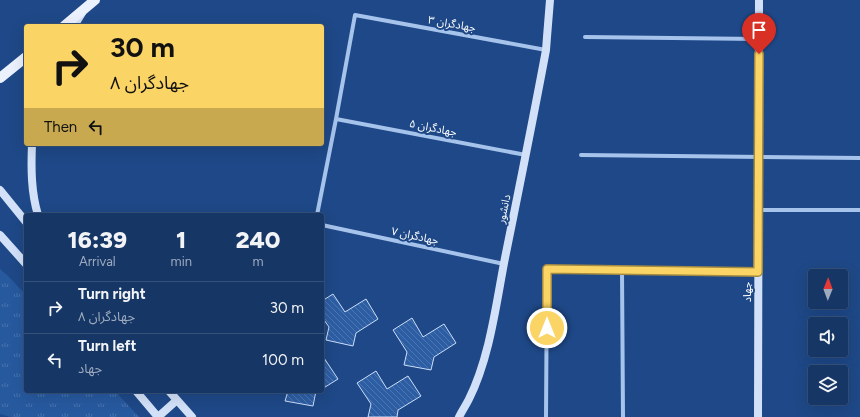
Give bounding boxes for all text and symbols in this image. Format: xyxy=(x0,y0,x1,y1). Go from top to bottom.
street label: جهادگران ۳ xyxy=(427,13,477,35)
pin xyxy=(742,13,776,54)
icon: arrive xyxy=(748,19,770,41)
text: 30 m xyxy=(110,30,175,64)
icon: right xyxy=(44,40,96,92)
text: جهادگران ۸ xyxy=(110,72,189,94)
icon: left xyxy=(85,116,107,138)
street label: جهادگران ۵ xyxy=(408,117,458,139)
text: Then xyxy=(44,118,77,136)
street label: دانشور xyxy=(494,193,513,226)
text: 16:39 xyxy=(67,225,127,254)
text: 1 xyxy=(176,225,186,254)
text: 240 xyxy=(235,225,281,254)
street label: جهادگران ۷ xyxy=(390,225,440,247)
text: Arrival xyxy=(79,254,116,269)
text: min xyxy=(171,254,192,269)
text: m xyxy=(252,254,263,269)
north arrow xyxy=(808,269,848,309)
map controls xyxy=(808,269,848,405)
street label: جهاد xyxy=(741,281,754,302)
text: Turn right xyxy=(78,285,146,303)
icon: right xyxy=(44,297,66,319)
text: 30 m xyxy=(270,299,304,317)
position arrow xyxy=(526,307,568,349)
text: جهادگران ۸ xyxy=(78,309,135,324)
button: sound xyxy=(808,317,848,357)
text: Turn left xyxy=(78,337,136,355)
icon: left xyxy=(44,349,66,371)
text: 100 m xyxy=(262,351,304,369)
text: جهاد xyxy=(78,361,102,376)
button: layers xyxy=(808,365,848,405)

